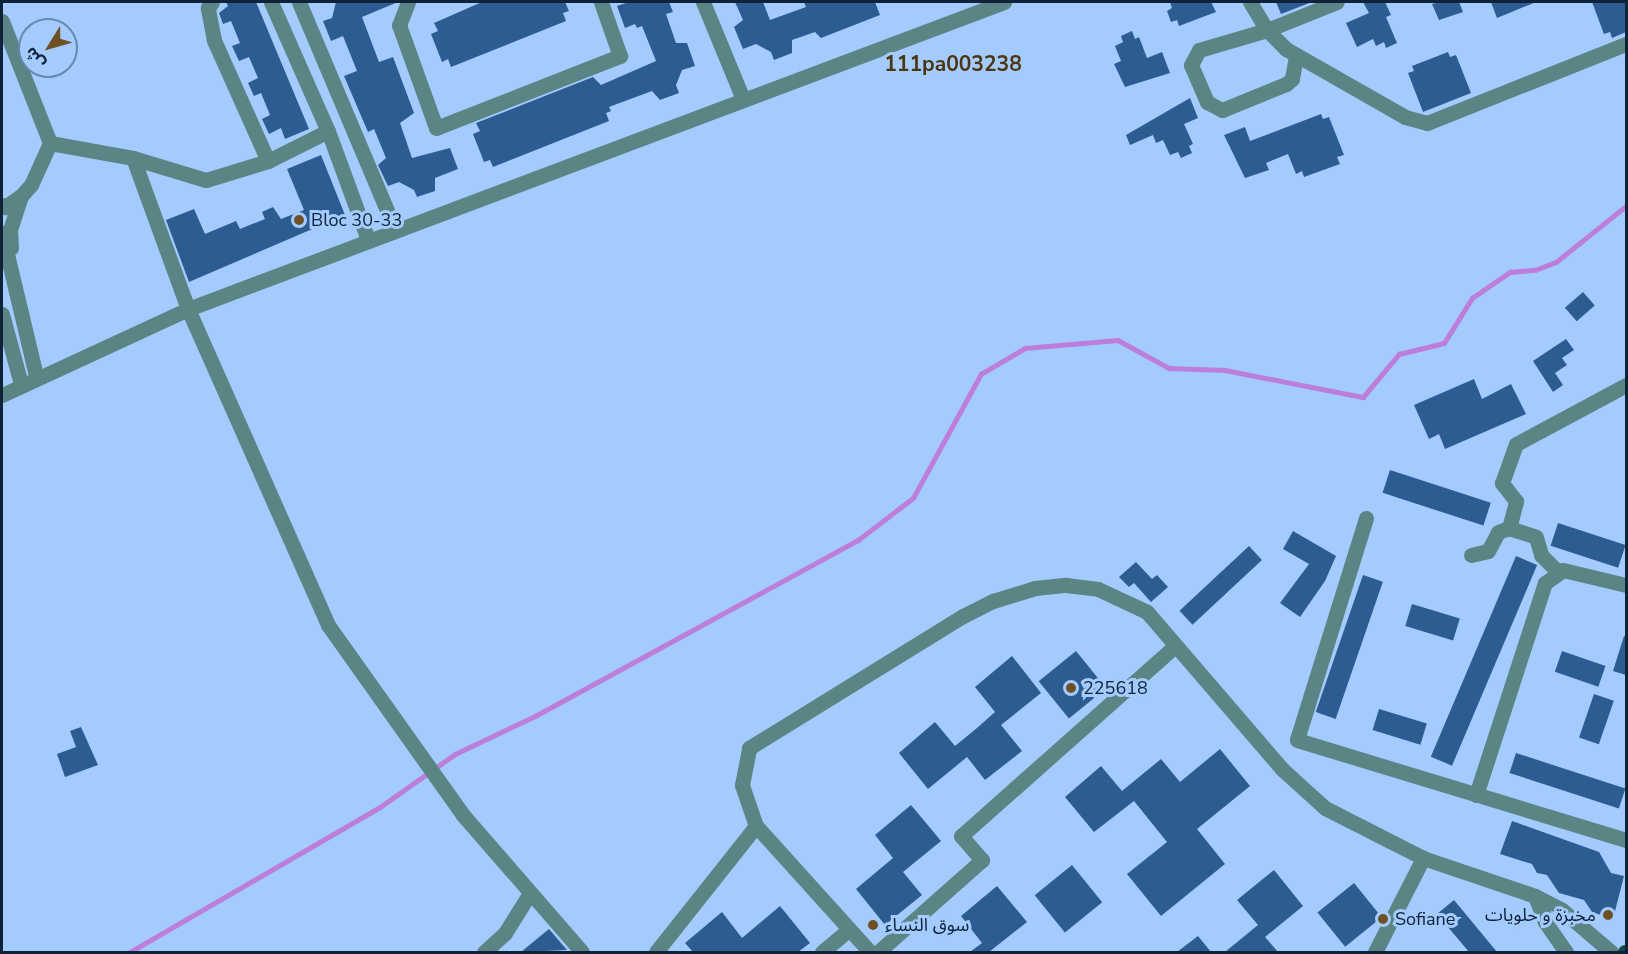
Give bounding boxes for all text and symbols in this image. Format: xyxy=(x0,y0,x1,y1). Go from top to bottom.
north arrow xyxy=(18,18,78,78)
text: ش xyxy=(20,42,51,73)
district label: 111pa003238 xyxy=(884,51,1022,77)
place label: Bloc 30-33 xyxy=(311,209,402,231)
marker: Bloc 30-33 xyxy=(292,213,306,227)
place label: 225618 xyxy=(1083,677,1148,699)
marker: 225618 xyxy=(1064,681,1078,695)
place label: مخبزة و حلويات xyxy=(1485,904,1596,926)
place label: Sofiane xyxy=(1395,908,1455,930)
marker: مخبزة و حلويات xyxy=(1601,908,1615,922)
marker: Sofiane xyxy=(1376,912,1390,926)
place label: سوق النساء xyxy=(885,914,969,936)
marker: سوق النساء xyxy=(866,918,880,932)

